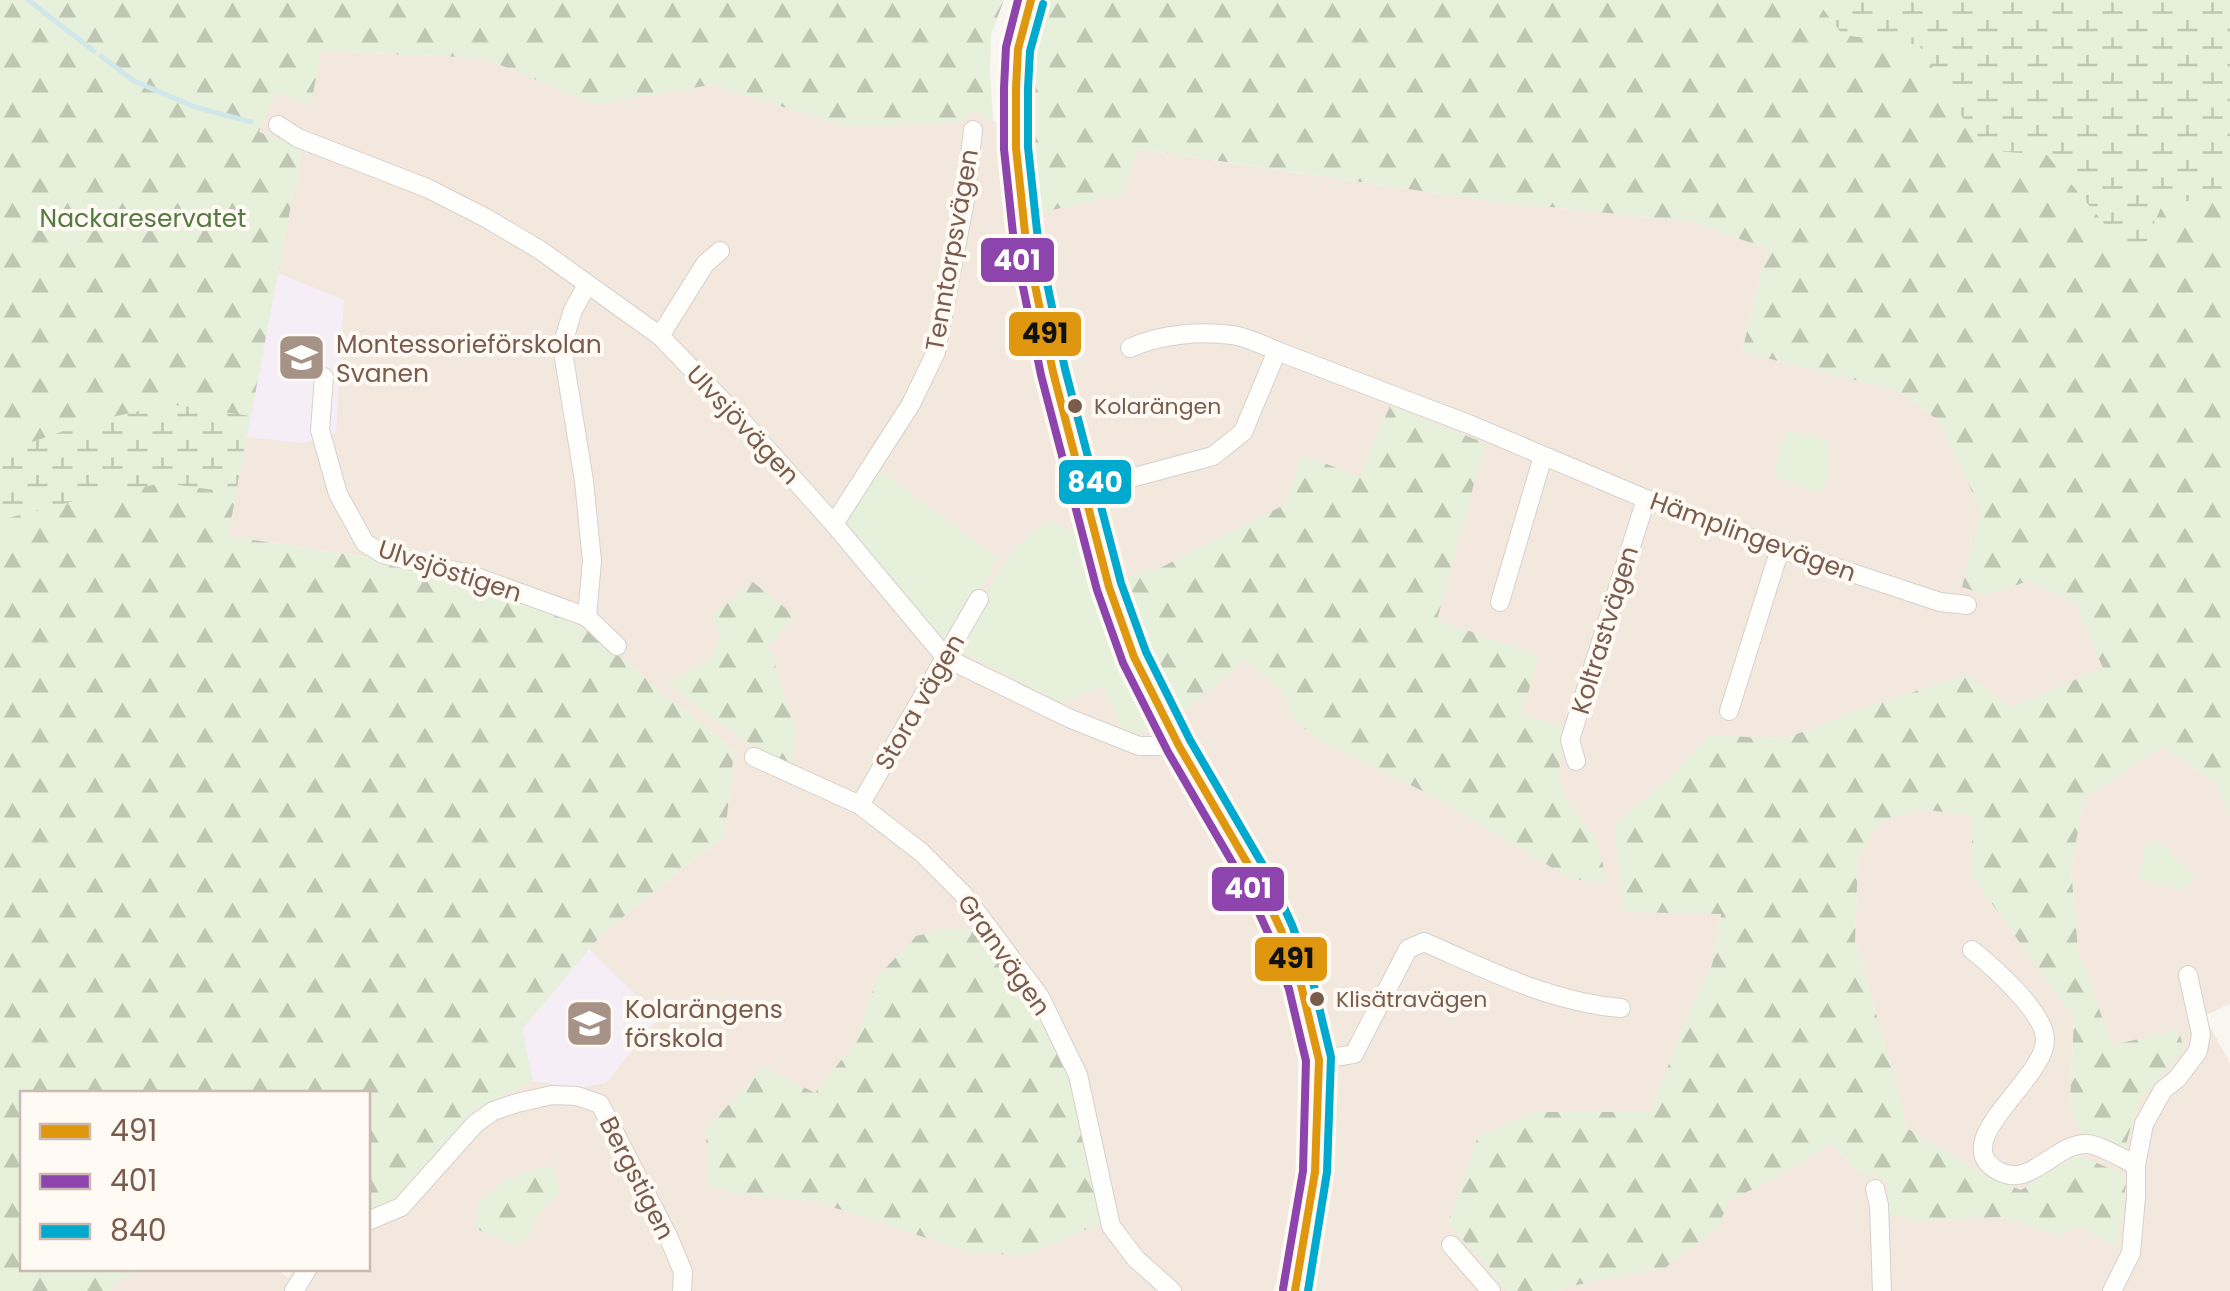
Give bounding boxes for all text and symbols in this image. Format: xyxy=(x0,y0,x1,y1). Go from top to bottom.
street label: Tenntorpsvägen xyxy=(917,146,987,354)
park label: Nackareservatet xyxy=(40,201,246,236)
line badge: 401 xyxy=(979,236,1056,284)
text: 401 xyxy=(993,241,1041,280)
line badge: 491 xyxy=(1007,310,1083,358)
text: 491 xyxy=(1022,314,1068,353)
place label: Montessorieförskolan Svanen xyxy=(336,327,602,391)
school or university icon: Montessorieförskolan Svanen xyxy=(275,332,327,384)
street label: Ulvsjövägen xyxy=(678,358,808,492)
place label: Kolarängen xyxy=(1094,391,1221,422)
marker: Kolarängen xyxy=(1065,396,1085,416)
line badge: 840 xyxy=(1057,458,1133,506)
text: 840 xyxy=(1067,463,1123,502)
street label: Hämplingevägen xyxy=(1645,483,1861,591)
street label: Ulvsjöstigen xyxy=(374,531,526,611)
street label: Koltrastvägen xyxy=(1563,542,1647,718)
street label: Stora vägen xyxy=(867,627,973,777)
line badge: 401 xyxy=(1210,865,1286,913)
text: 401 xyxy=(1224,869,1272,908)
street label: Granvägen xyxy=(949,887,1059,1023)
line badge: 491 xyxy=(1253,935,1329,983)
text: 491 xyxy=(1268,939,1314,978)
place label: Klisätravägen xyxy=(1336,984,1487,1015)
marker: Klisätravägen xyxy=(1307,989,1327,1009)
place label: Kolarängens förskola xyxy=(625,992,783,1056)
school or university icon: Kolarängens förskola xyxy=(564,997,616,1049)
legend xyxy=(20,1091,370,1271)
text: 491 xyxy=(110,1109,157,1152)
street label: Bergstigen xyxy=(591,1110,683,1246)
text: 401 xyxy=(110,1159,157,1202)
text: 840 xyxy=(110,1209,167,1252)

